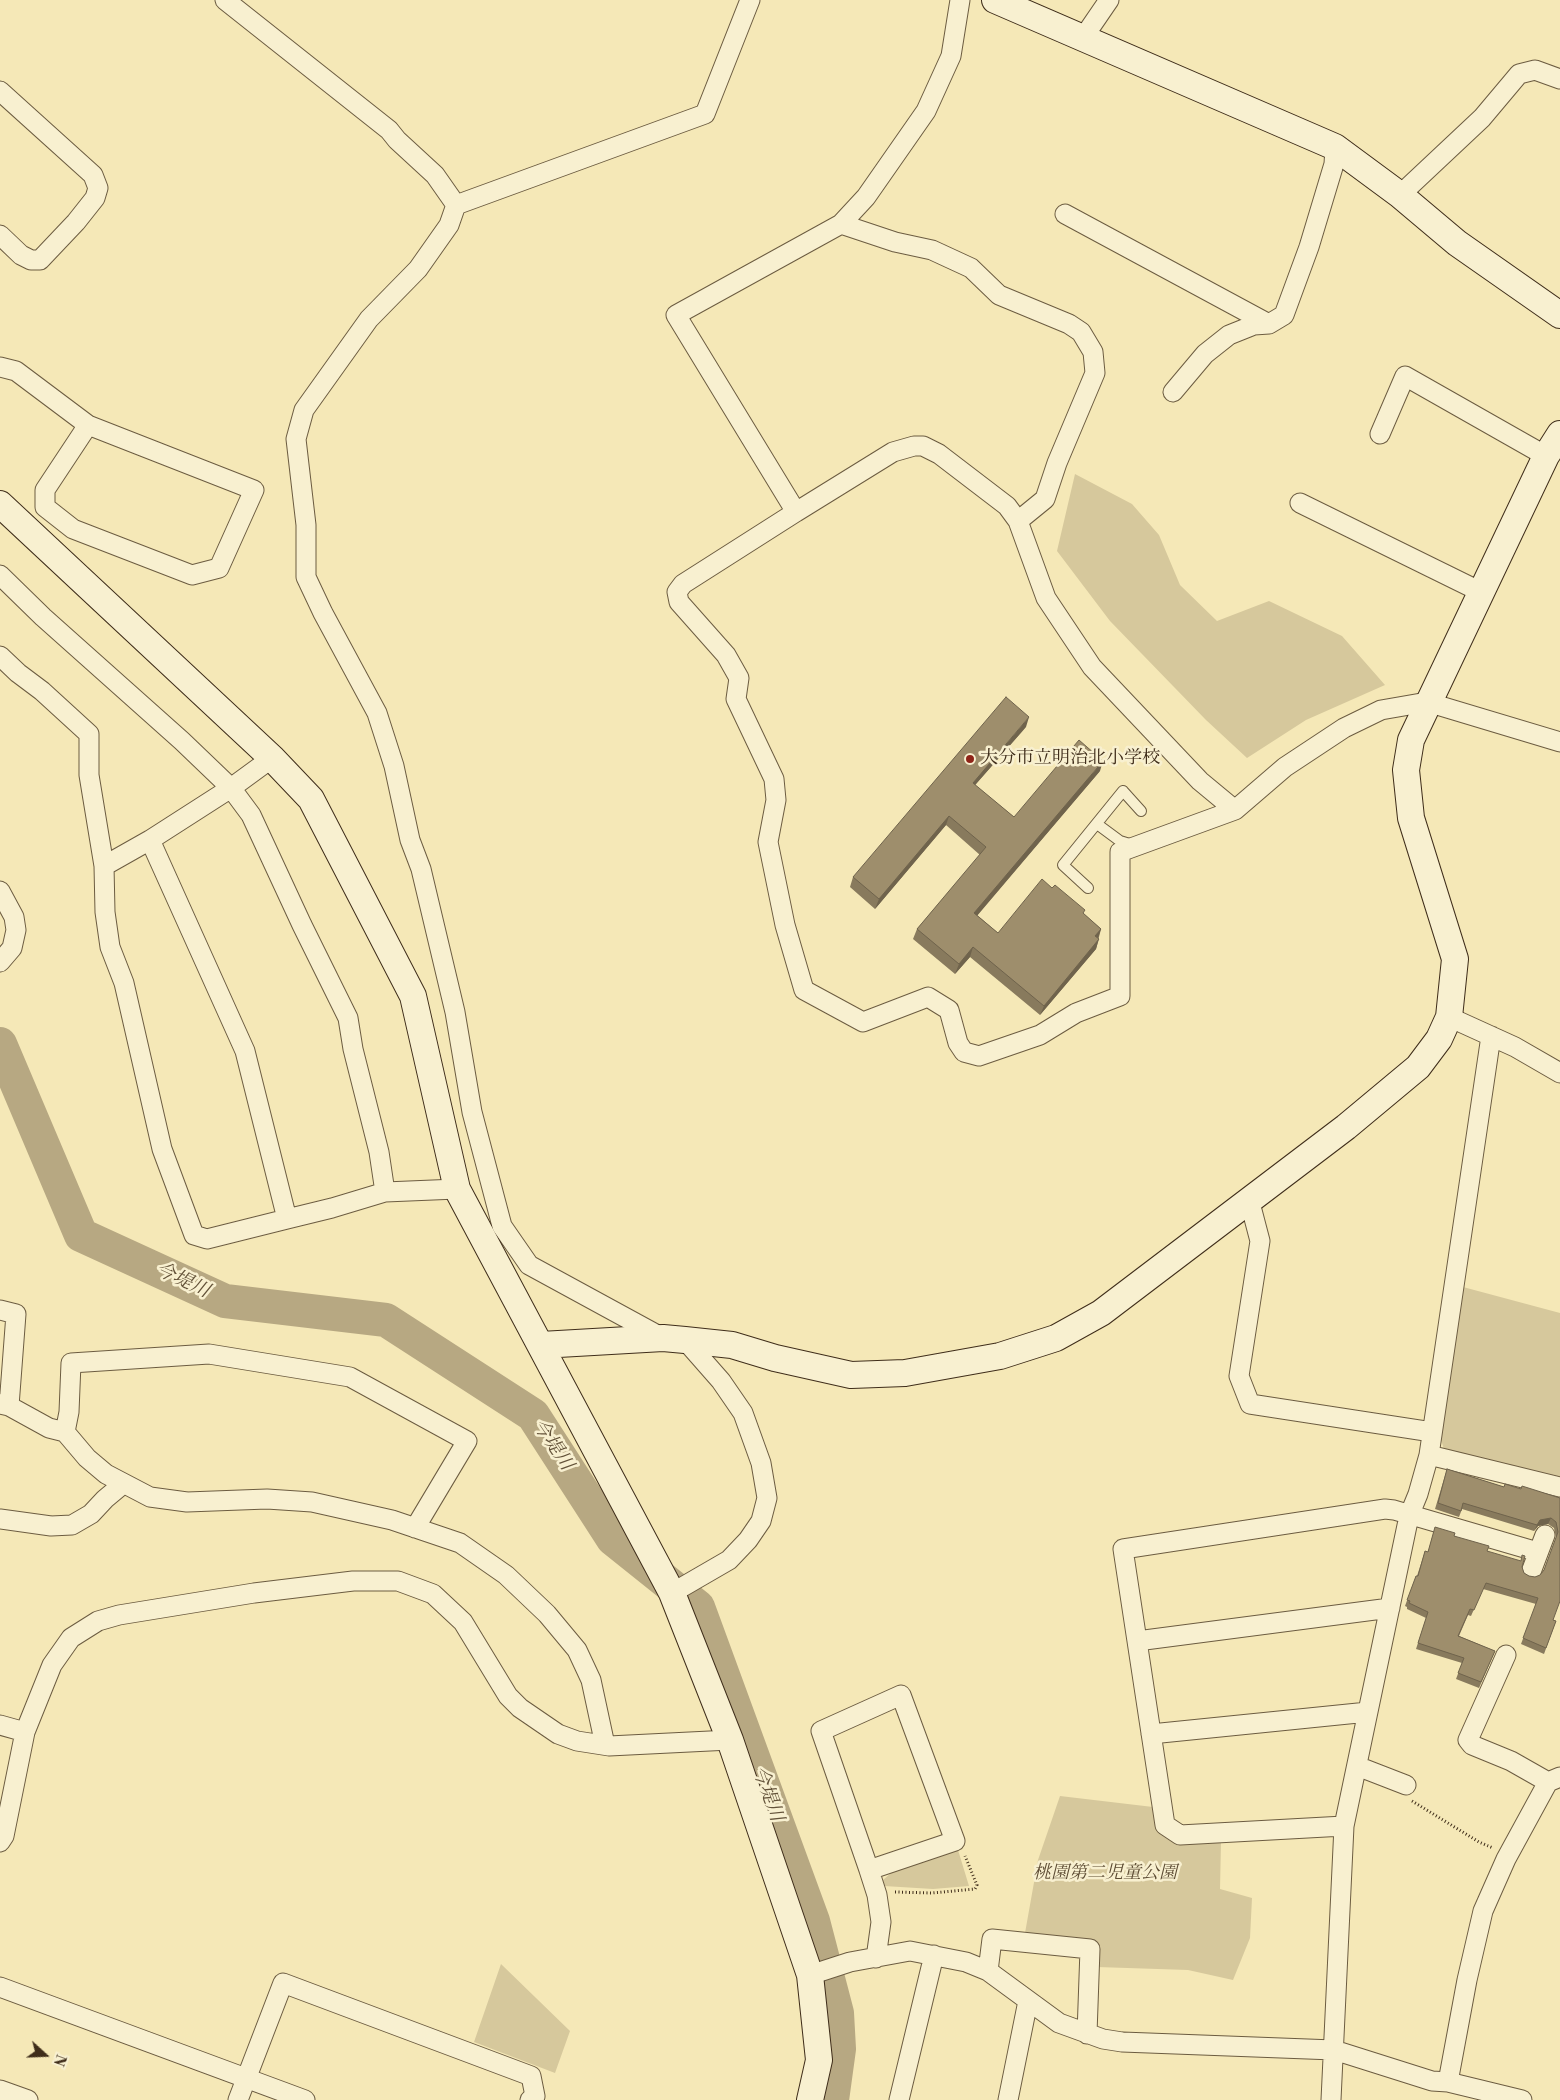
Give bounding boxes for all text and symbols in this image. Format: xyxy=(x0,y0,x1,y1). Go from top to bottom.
place label: 大分市立明治北小学校 xyxy=(980,748,1160,770)
marker: 大分市立明治北小学校 xyxy=(964,753,976,765)
water label: 今堤川 xyxy=(151,1259,213,1303)
water label: 今堤川 xyxy=(527,1415,577,1475)
water label: 今堤川 xyxy=(747,1763,787,1825)
park label: 桃園第二児童公園 xyxy=(1033,1863,1177,1885)
north arrow xyxy=(20,2030,70,2080)
text: N xyxy=(49,2052,69,2068)

